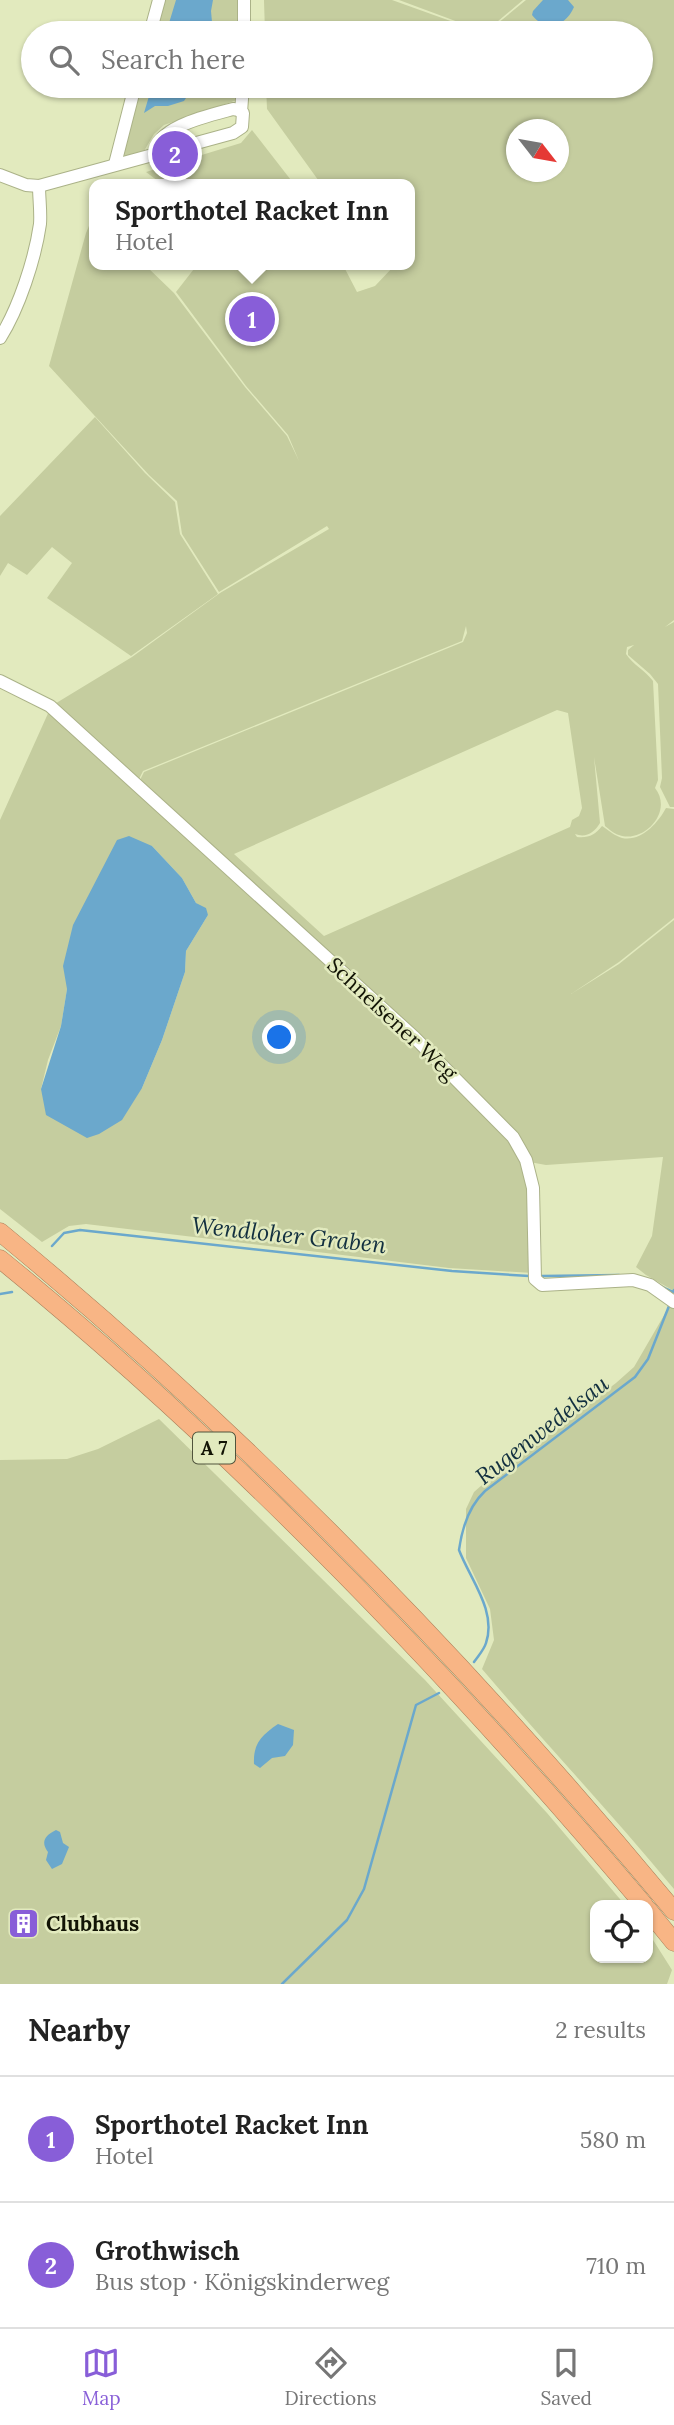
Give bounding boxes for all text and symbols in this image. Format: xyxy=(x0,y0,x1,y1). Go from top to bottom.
search box xyxy=(21,21,653,98)
icon: search xyxy=(45,41,83,79)
text: Search here xyxy=(101,43,245,76)
north arrow xyxy=(506,119,569,182)
pin: 2 xyxy=(152,128,198,180)
popup xyxy=(89,179,415,270)
text: Sporthotel Racket Inn xyxy=(115,194,389,227)
text: Hotel xyxy=(115,227,174,256)
pin: 1 xyxy=(229,293,275,345)
street label: Schnelsener Weg xyxy=(322,951,463,1086)
your location xyxy=(262,1020,296,1054)
water label: Wendloher Graben xyxy=(190,1210,388,1259)
water label: Rugenwedelsau xyxy=(469,1368,614,1491)
road number: A 7 xyxy=(193,1432,235,1464)
map controls xyxy=(590,1900,653,1963)
button: locate xyxy=(590,1900,653,1963)
building icon: Clubhaus xyxy=(6,1907,40,1941)
place label: Clubhaus xyxy=(46,1910,139,1937)
text: Nearby xyxy=(28,2011,130,2049)
text: 2 results xyxy=(555,2015,646,2044)
text: Sporthotel Racket Inn xyxy=(95,2108,369,2141)
text: 1 xyxy=(46,2125,56,2154)
text: 580 m xyxy=(580,2125,646,2154)
text: Hotel xyxy=(95,2141,154,2170)
text: Grothwisch xyxy=(95,2234,240,2267)
text: 2 xyxy=(45,2251,57,2280)
text: 710 m xyxy=(586,2251,646,2280)
text: Bus stop · Königskinderweg xyxy=(95,2267,389,2296)
tab: Map xyxy=(82,2344,121,2410)
tab: Directions xyxy=(285,2344,377,2410)
tab: Saved xyxy=(541,2344,592,2410)

